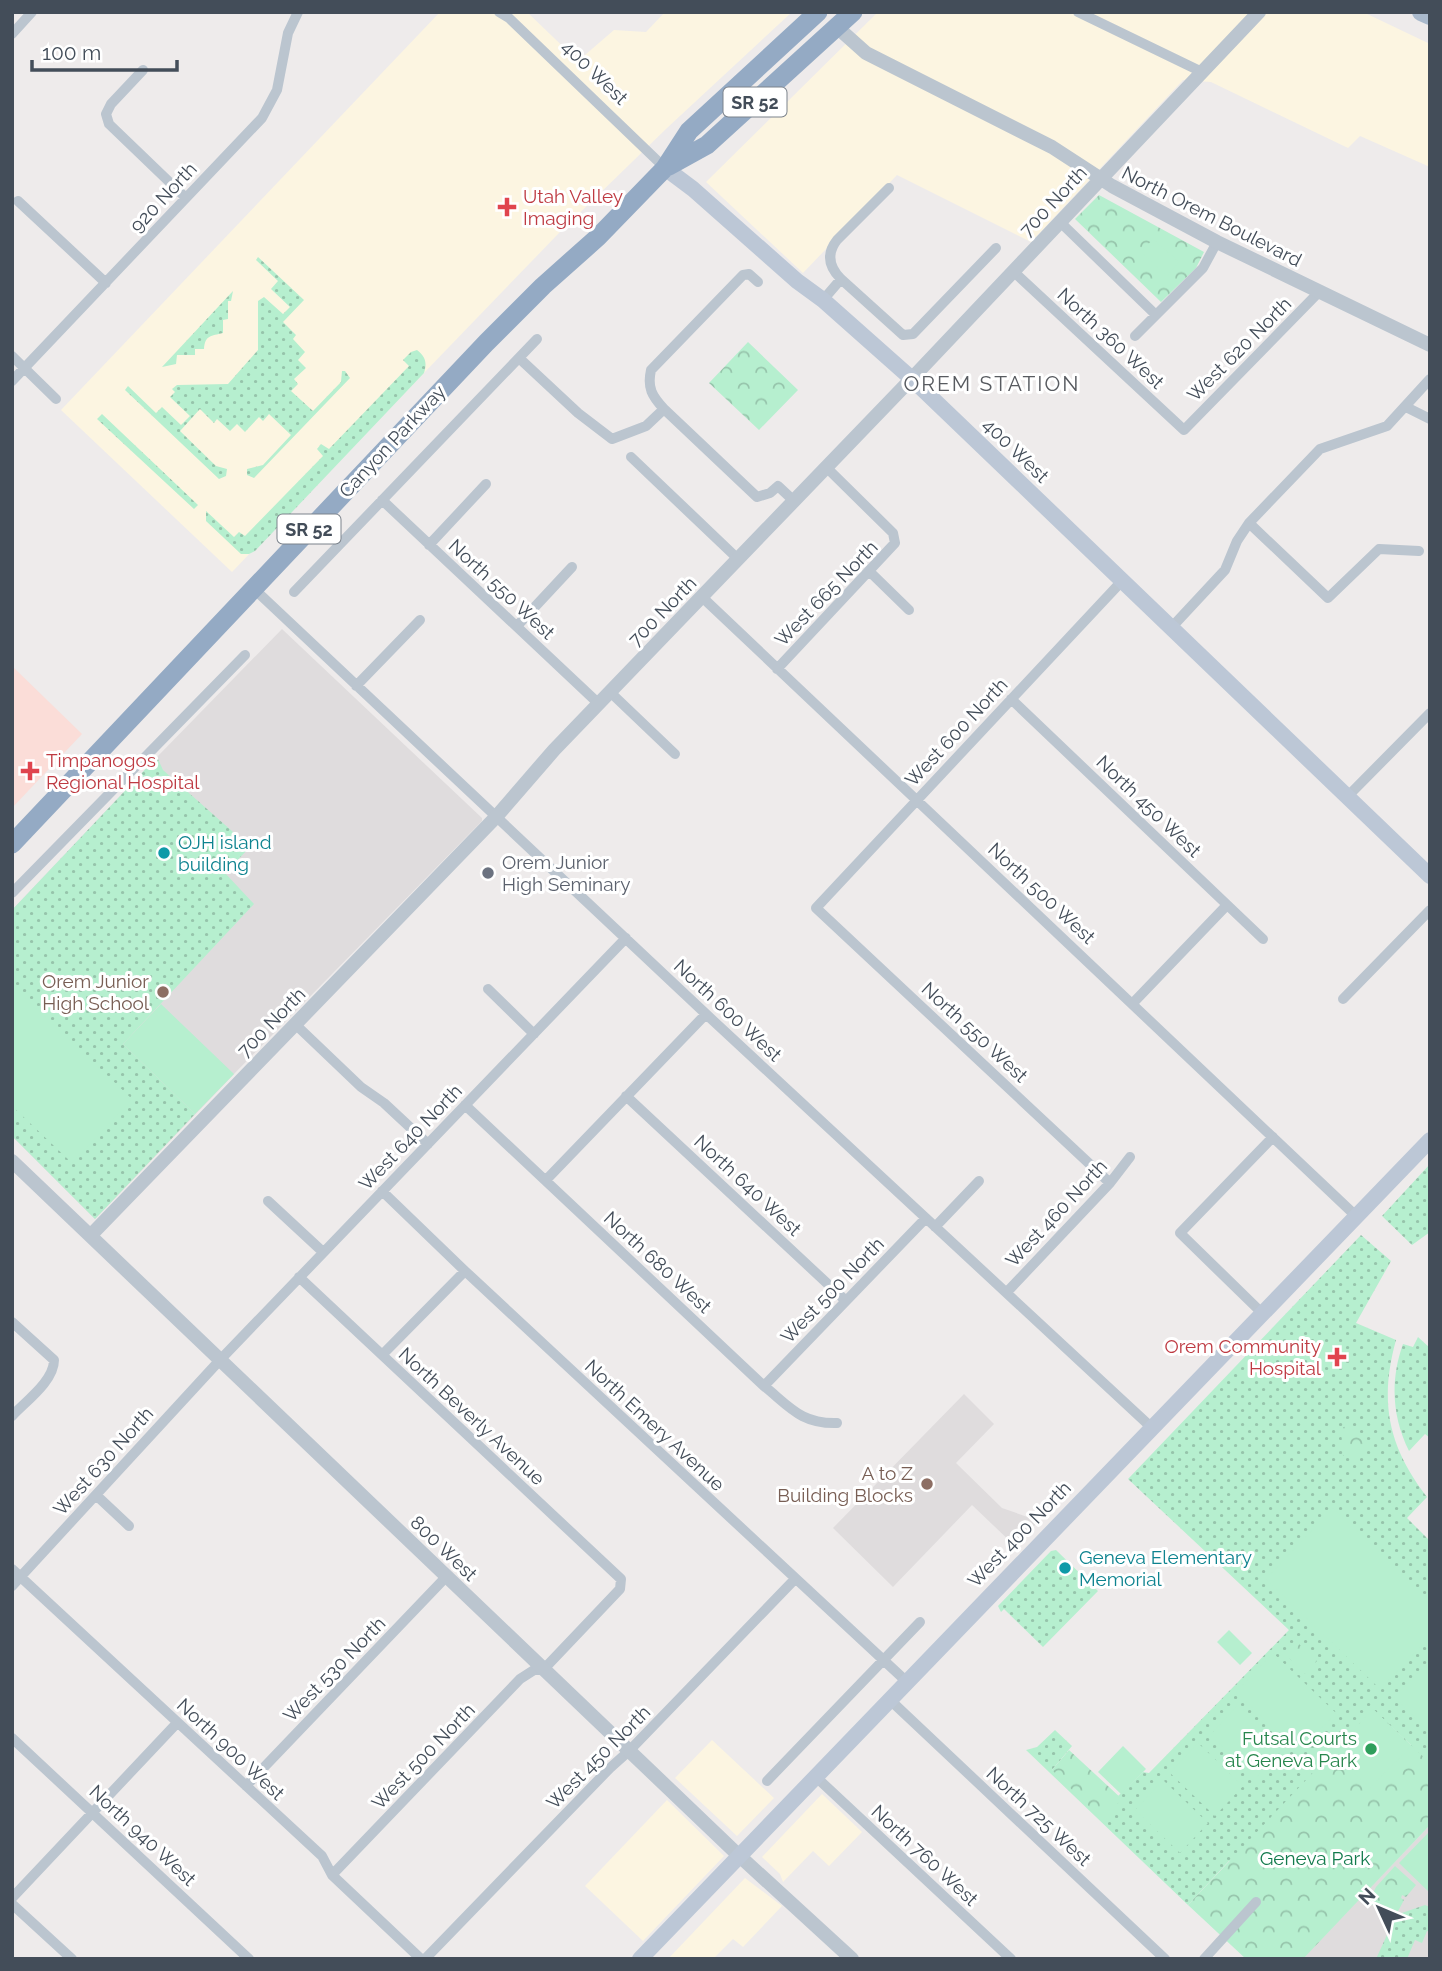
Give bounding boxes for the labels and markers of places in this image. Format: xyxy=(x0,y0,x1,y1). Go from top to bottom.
place label: Utah Valley Imaging xyxy=(523,185,623,229)
marker: Utah Valley Imaging xyxy=(497,197,517,217)
place label: Timpanogos Regional Hospital xyxy=(46,749,200,793)
marker: Timpanogos Regional Hospital xyxy=(20,761,40,781)
place label: OJH island building xyxy=(178,831,272,875)
marker: OJH island building xyxy=(156,845,172,861)
place label: Orem Junior High Seminary xyxy=(502,851,631,895)
marker: Orem Junior High Seminary xyxy=(480,865,496,881)
place label: Orem Junior High School xyxy=(42,970,150,1014)
marker: Orem Junior High School xyxy=(155,984,171,1000)
place label: Orem Community Hospital xyxy=(1165,1335,1322,1379)
marker: Orem Community Hospital xyxy=(1327,1347,1347,1367)
place label: A to Z Building Blocks xyxy=(777,1462,913,1506)
marker: A to Z Building Blocks xyxy=(919,1476,935,1492)
place label: Geneva Elementary Memorial xyxy=(1079,1546,1252,1590)
marker: Geneva Elementary Memorial xyxy=(1057,1560,1073,1576)
place label: Futsal Courts at Geneva Park xyxy=(1225,1727,1357,1771)
marker: Futsal Courts at Geneva Park xyxy=(1363,1741,1379,1757)

